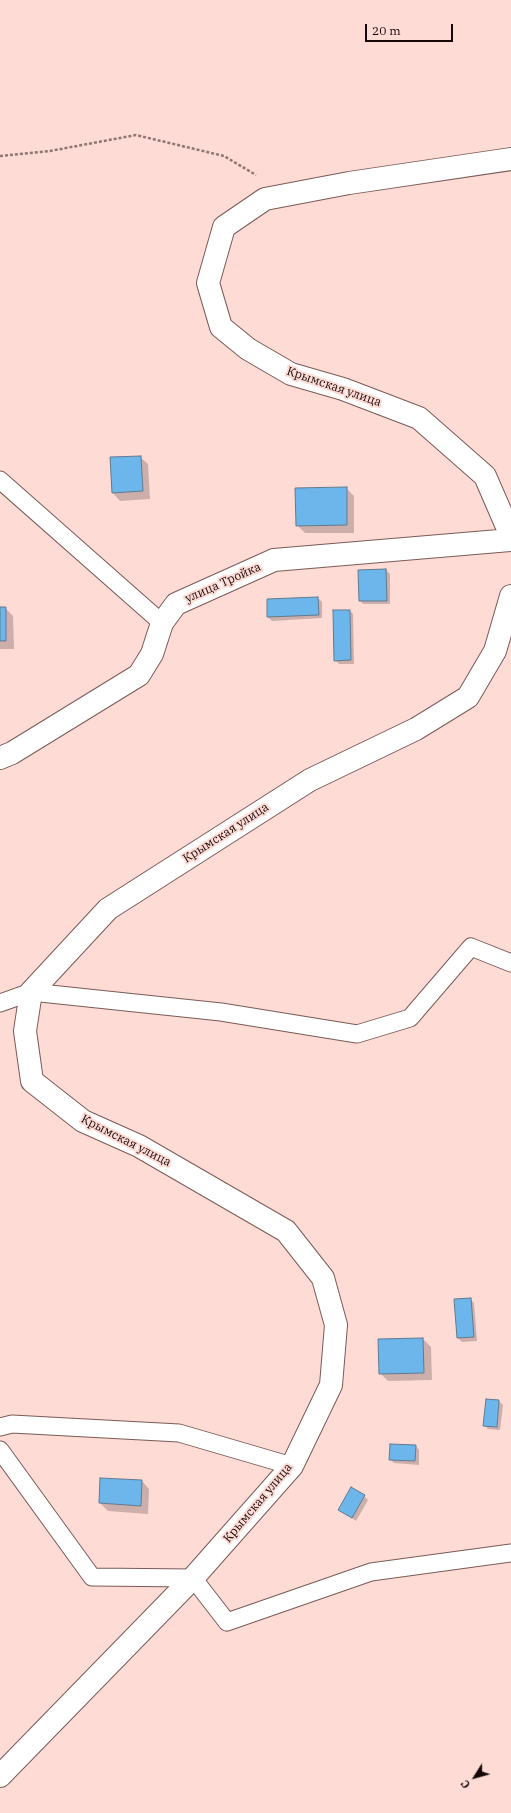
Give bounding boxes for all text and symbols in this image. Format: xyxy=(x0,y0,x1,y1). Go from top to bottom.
scale bar xyxy=(367,16,455,42)
text: 20 m xyxy=(372,23,401,38)
street label: Крымская улица xyxy=(285,364,383,410)
street label: улица Тройка xyxy=(183,560,263,606)
street label: Крымская улица xyxy=(181,800,271,866)
street label: Крымская улица xyxy=(79,1112,173,1170)
street label: Крымская улица xyxy=(221,1460,295,1546)
north arrow xyxy=(455,1757,495,1797)
text: С xyxy=(458,1777,473,1791)

